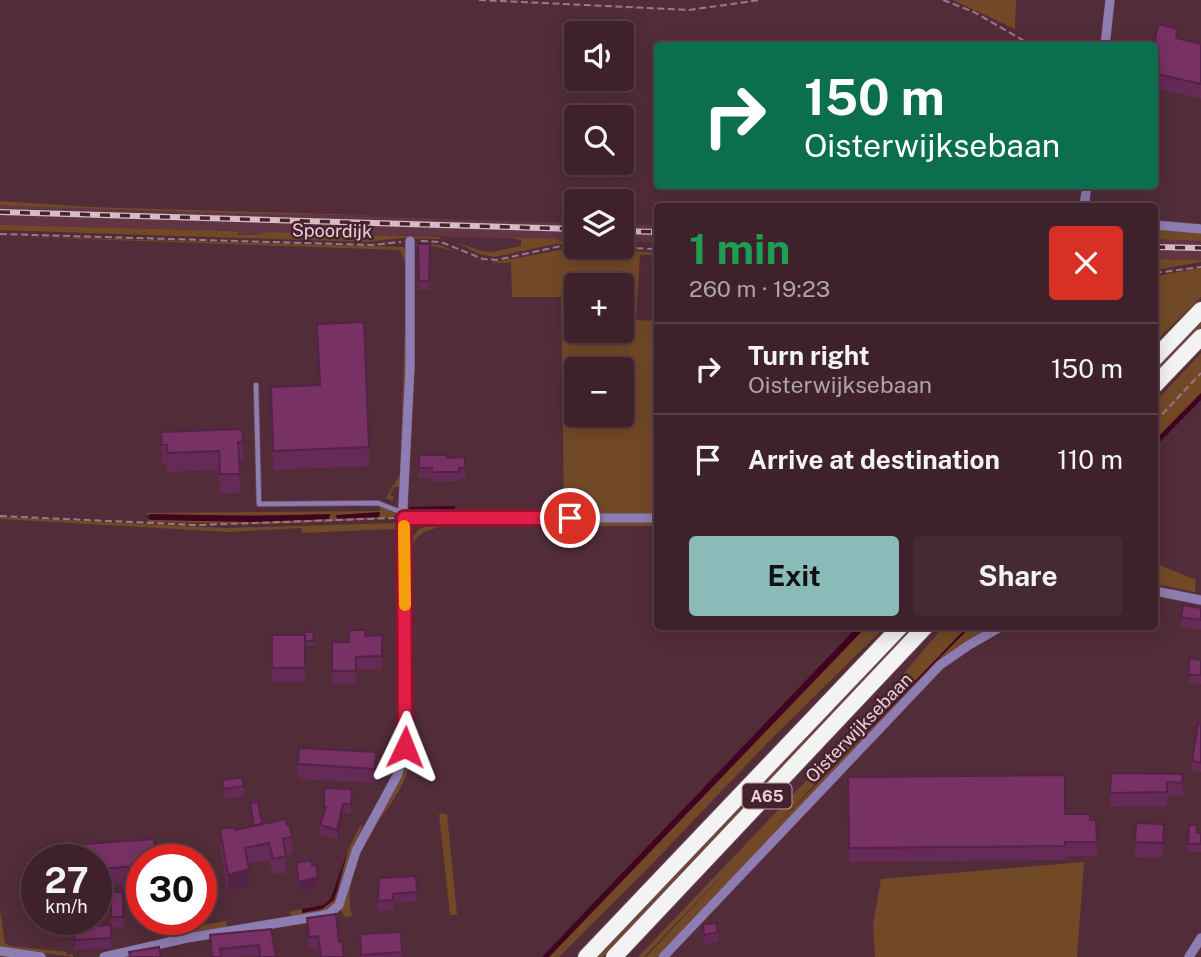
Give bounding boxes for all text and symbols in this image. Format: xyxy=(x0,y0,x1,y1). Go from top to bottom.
map controls xyxy=(564,21,634,427)
button: sound xyxy=(564,21,634,91)
text: 150 m xyxy=(804,68,945,126)
icon: right xyxy=(689,70,780,161)
button: search xyxy=(564,105,634,175)
text: Oisterwijksebaan xyxy=(804,127,1060,164)
button: layers xyxy=(564,189,634,259)
street label: Spoordijk xyxy=(292,219,372,242)
text: 1 min xyxy=(689,224,790,273)
button: close xyxy=(1049,226,1123,300)
button: + xyxy=(564,273,634,343)
text: 260 m · 19:23 xyxy=(689,275,830,302)
text: Turn right xyxy=(748,340,870,371)
icon: right xyxy=(689,350,727,388)
text: 150 m xyxy=(1051,353,1123,384)
button: − xyxy=(564,357,634,427)
text: Oisterwijksebaan xyxy=(748,371,932,398)
icon: arrive xyxy=(689,441,727,479)
text: Arrive at destination xyxy=(748,444,1000,475)
text: 110 m xyxy=(1057,444,1123,475)
pin xyxy=(540,488,600,548)
icon: arrive xyxy=(551,499,589,537)
button: Exit xyxy=(689,536,899,616)
button: Share xyxy=(913,536,1123,616)
street label: Oisterwijksebaan xyxy=(801,669,916,787)
position arrow xyxy=(368,710,442,784)
road number: A65 xyxy=(742,783,792,808)
speed limit sign: 30 xyxy=(126,844,217,935)
text: 27 xyxy=(44,860,89,901)
text: km/h xyxy=(45,896,88,917)

